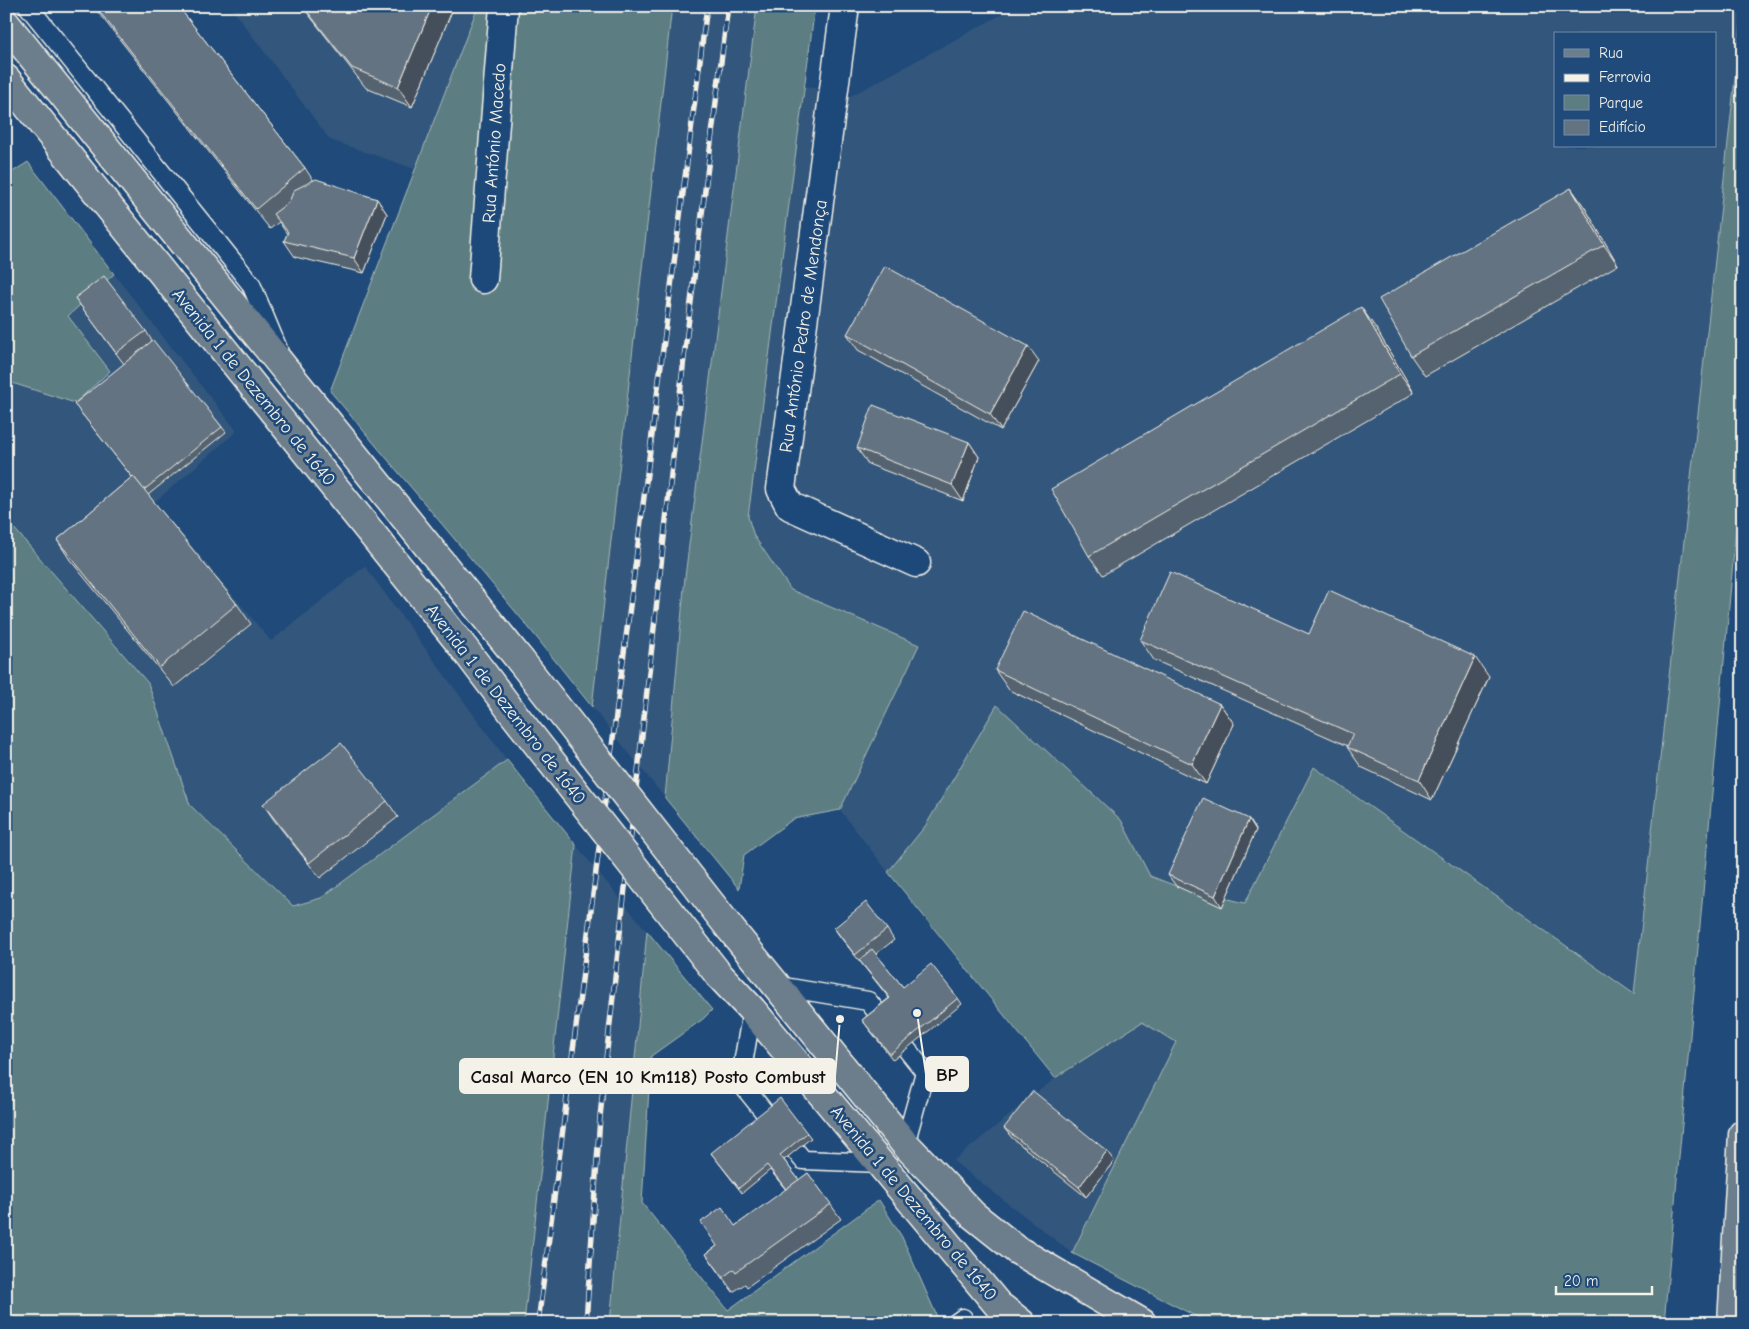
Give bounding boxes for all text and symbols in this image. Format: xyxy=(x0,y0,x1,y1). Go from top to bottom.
legend xyxy=(1554,32,1716,148)
text: Rua xyxy=(1599,44,1623,62)
street label: Rua António Macedo xyxy=(478,62,511,224)
text: Ferrovia xyxy=(1599,68,1651,86)
text: Parque xyxy=(1599,94,1644,112)
text: Edifício xyxy=(1599,118,1646,136)
street label: Rua António Pedro de Mendonça xyxy=(775,198,832,454)
street label: Avenida 1 de Dezembro de 1640 xyxy=(167,284,340,490)
street label: Avenida 1 de Dezembro de 1640 xyxy=(421,600,590,808)
callout: BP xyxy=(926,1057,968,1091)
callout: Casal Marco (EN 10 Km118) Posto Combust xyxy=(460,1059,835,1093)
text: BP xyxy=(936,1064,959,1086)
text: Casal Marco (EN 10 Km118) Posto Combust xyxy=(470,1066,826,1088)
street label: Avenida 1 de Dezembro de 1640 xyxy=(826,1102,1001,1305)
scale bar xyxy=(1556,1264,1653,1296)
text: 20 m xyxy=(1564,1272,1598,1290)

